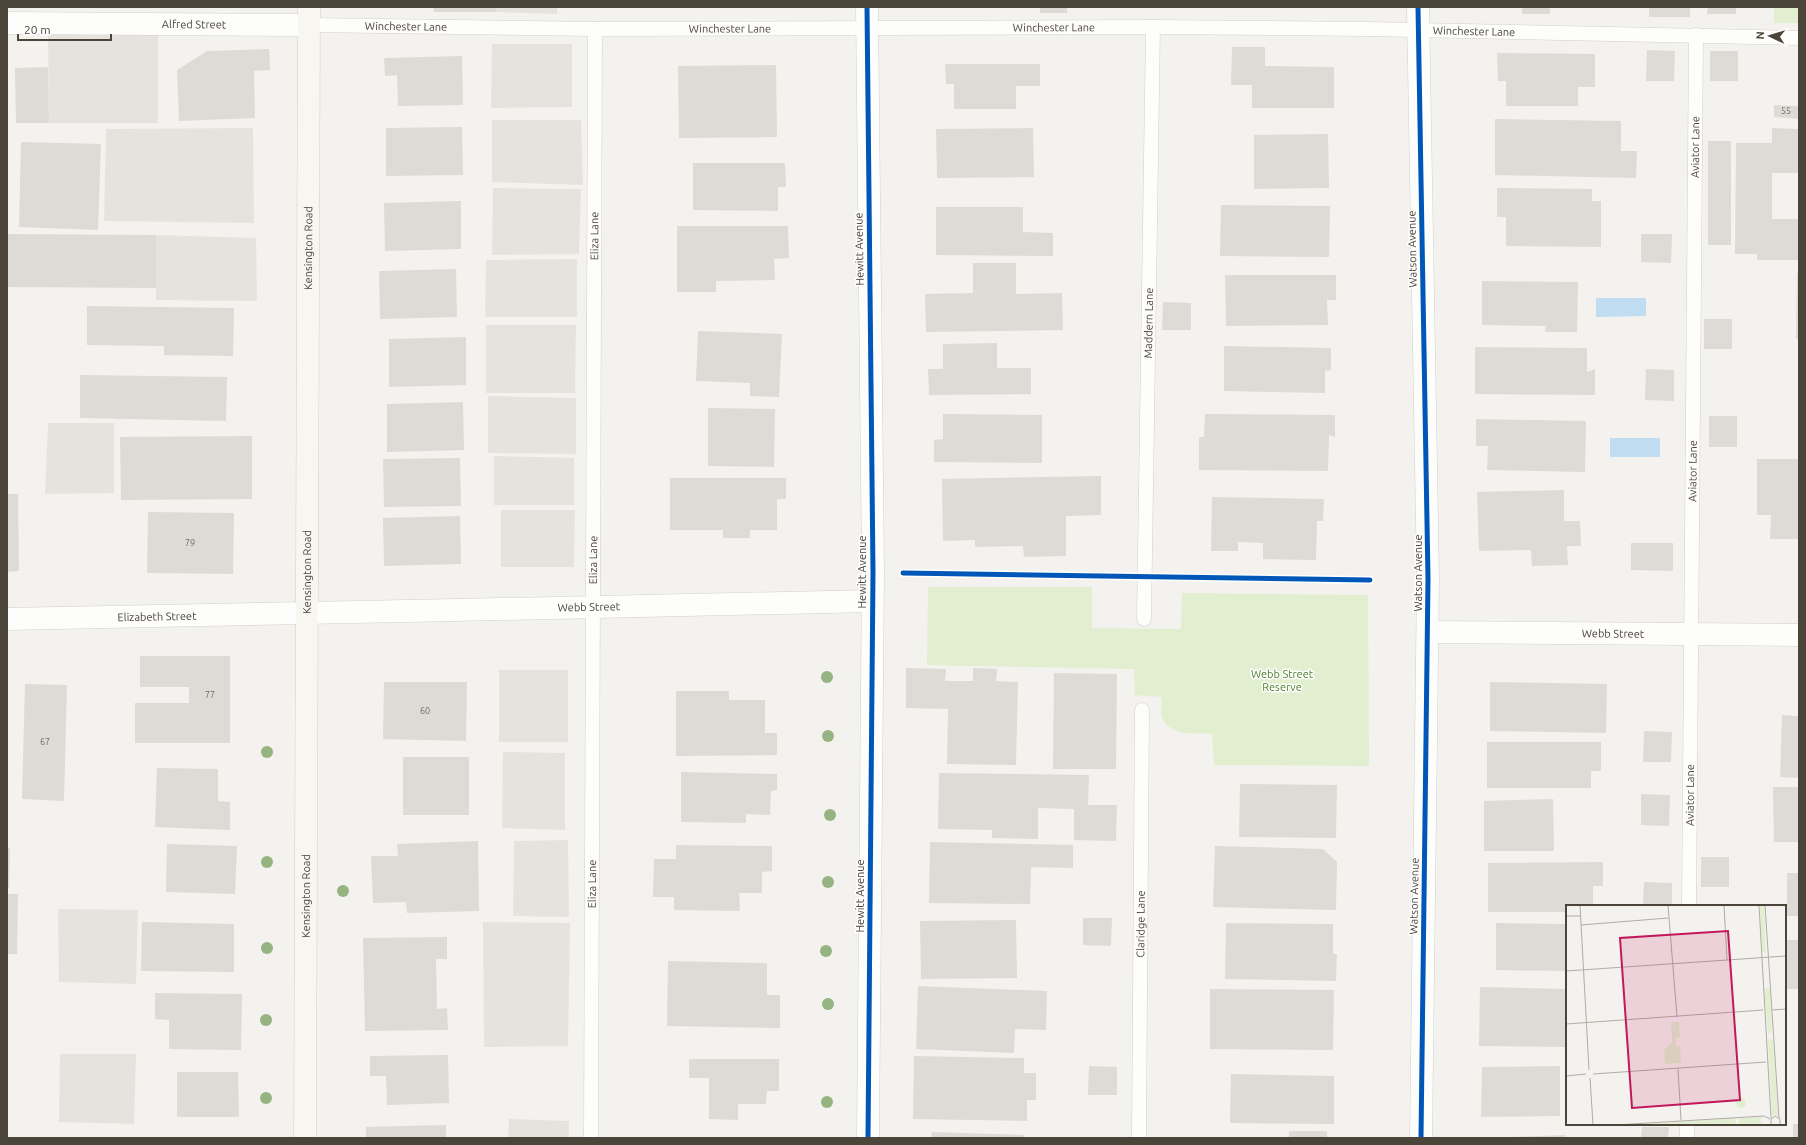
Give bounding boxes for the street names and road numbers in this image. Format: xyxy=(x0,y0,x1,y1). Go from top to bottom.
street label: Alfred Street xyxy=(162,18,227,30)
street label: Winchester Lane xyxy=(365,20,447,33)
street label: Winchester Lane xyxy=(1013,21,1095,34)
street label: Winchester Lane xyxy=(689,22,771,35)
street label: Winchester Lane xyxy=(1433,24,1515,38)
street label: Aviator Lane xyxy=(1689,116,1701,178)
street label: Kensington Road xyxy=(302,206,314,290)
street label: Watson Avenue xyxy=(1405,210,1419,288)
street label: Eliza Lane xyxy=(588,212,600,260)
street label: Hewitt Avenue xyxy=(852,212,866,286)
street label: Maddern Lane xyxy=(1142,288,1155,359)
street label: Aviator Lane xyxy=(1686,440,1699,502)
street label: Kensington Road xyxy=(301,530,313,614)
street label: Hewitt Avenue xyxy=(856,535,868,609)
street label: Watson Avenue xyxy=(1412,535,1424,612)
street label: Eliza Lane xyxy=(587,536,599,584)
street label: Webb Street xyxy=(558,600,621,614)
street label: Elizabeth Street xyxy=(117,610,197,623)
street label: Webb Street xyxy=(1582,627,1645,640)
street label: Aviator Lane xyxy=(1684,764,1696,826)
street label: Kensington Road xyxy=(300,854,312,938)
street label: Watson Avenue xyxy=(1407,857,1421,935)
street label: Hewitt Avenue xyxy=(854,859,866,933)
street label: Eliza Lane xyxy=(586,860,598,908)
street label: Claridge Lane xyxy=(1134,890,1147,958)

